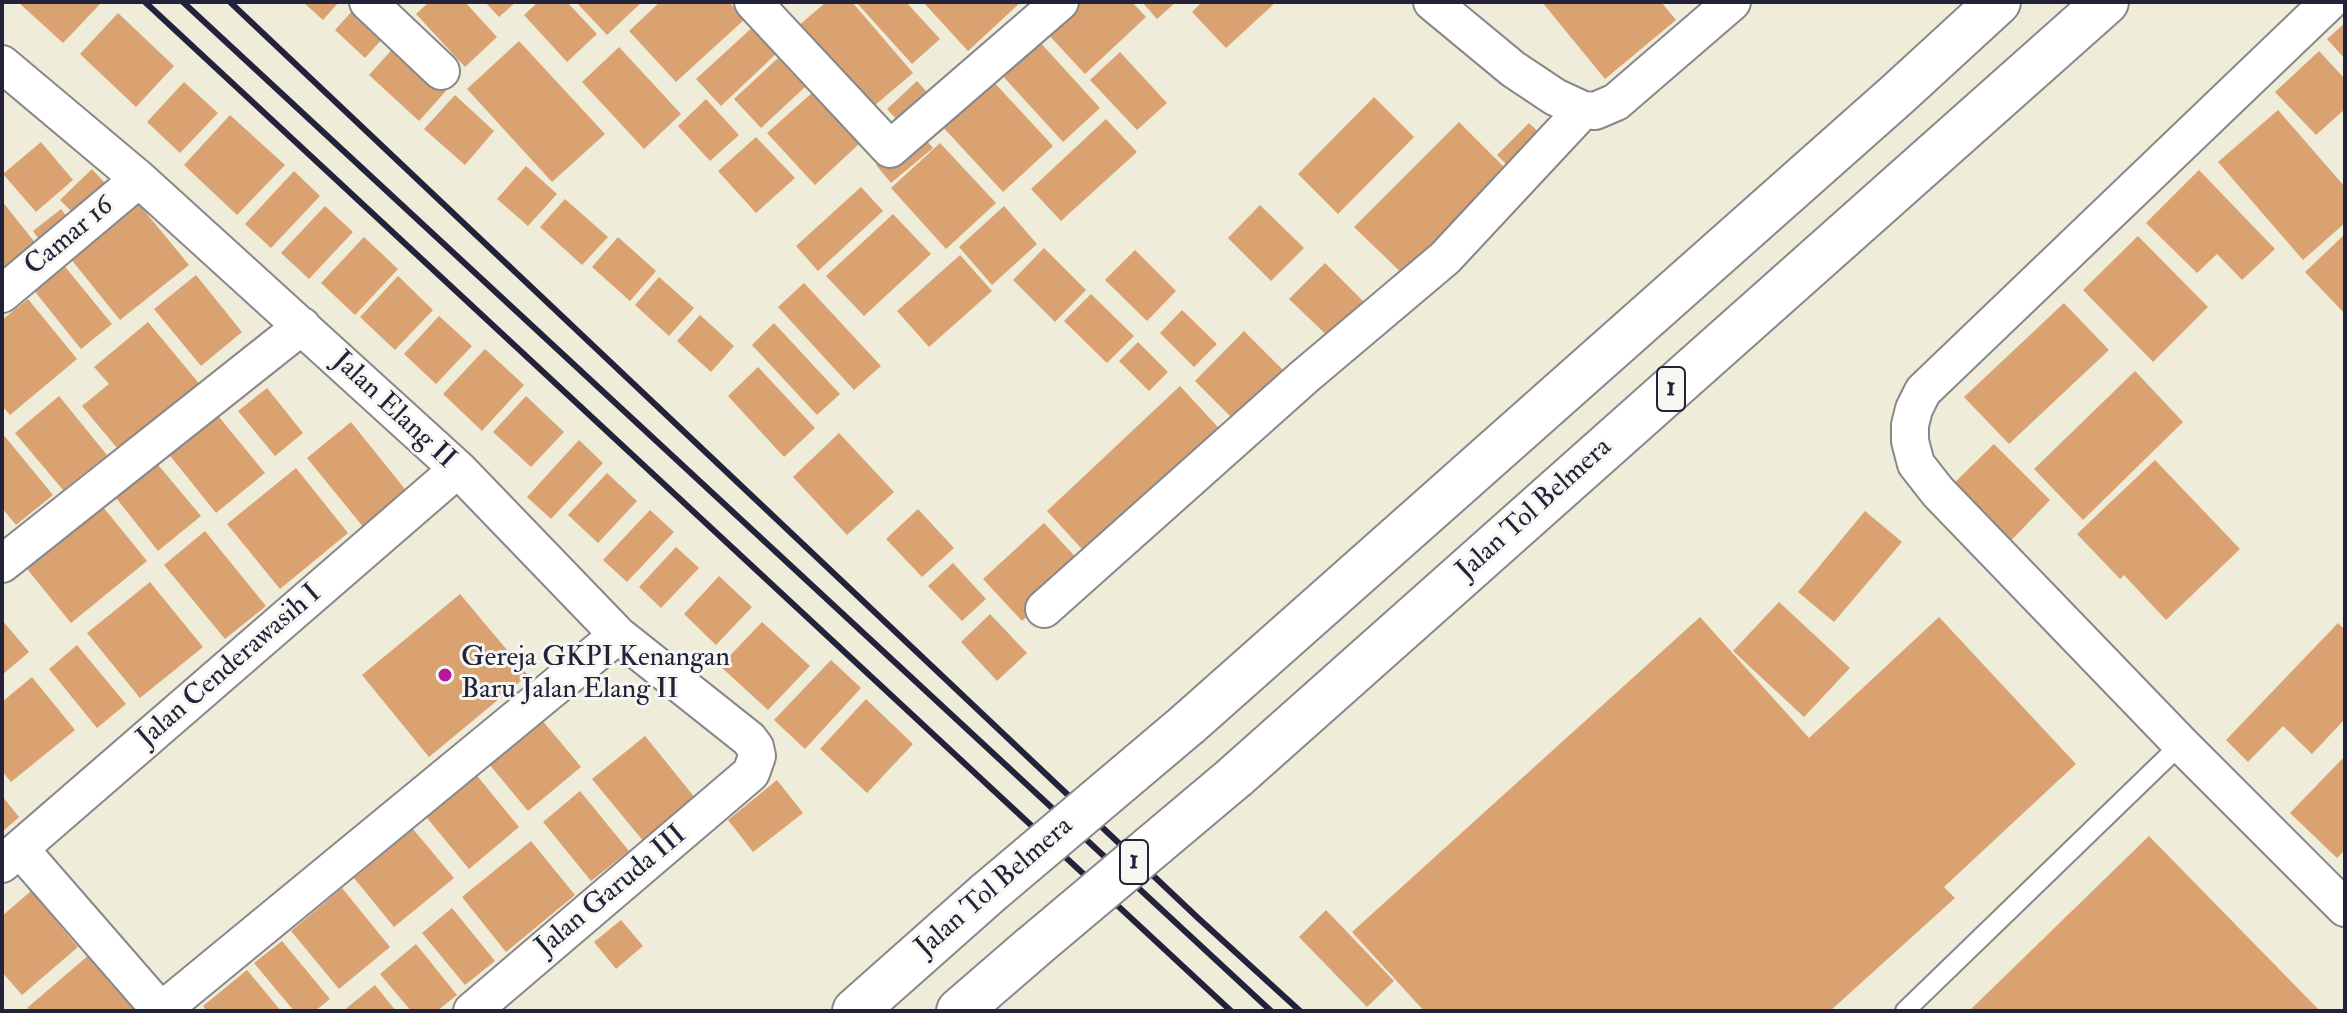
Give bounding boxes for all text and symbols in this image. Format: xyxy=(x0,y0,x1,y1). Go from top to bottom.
street label: Camar 16 xyxy=(19,190,121,284)
street label: Jalan Elang II xyxy=(324,345,462,477)
road number: 1 xyxy=(1657,367,1685,411)
street label: Jalan Tol Belmera xyxy=(1450,431,1620,589)
street label: Jalan Cenderawasih I xyxy=(131,578,329,756)
place label: Gereja GKPI Kenangan Baru Jalan Elang II xyxy=(461,642,730,708)
marker: Gereja GKPI Kenangan Baru Jalan Elang II xyxy=(436,666,454,684)
street label: Jalan Tol Belmera xyxy=(910,811,1080,965)
street label: Jalan Garuda III xyxy=(530,819,694,965)
road number: 1 xyxy=(1120,840,1148,884)

